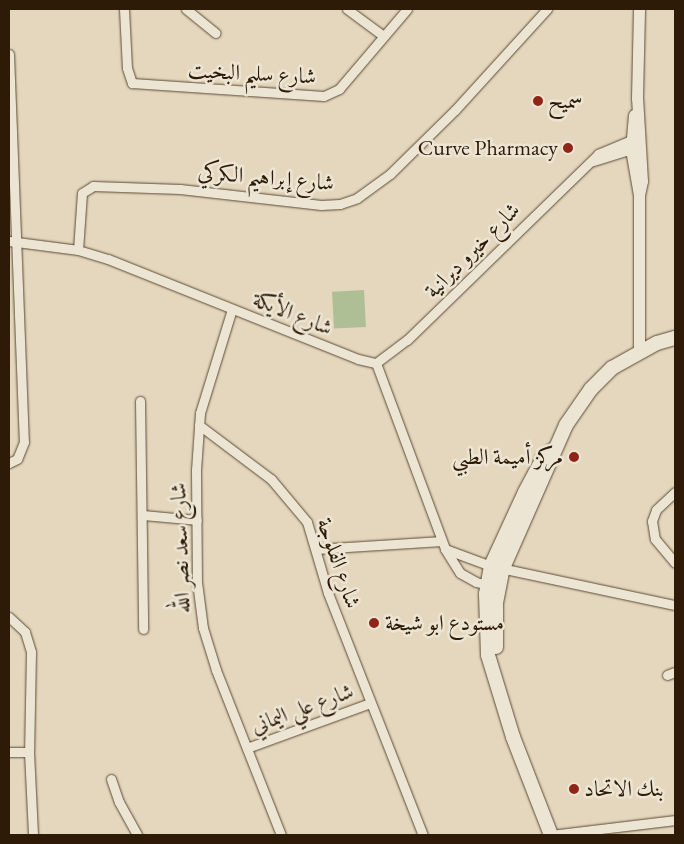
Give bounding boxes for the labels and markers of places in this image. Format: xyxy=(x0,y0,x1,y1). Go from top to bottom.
place label: سميح xyxy=(548,88,583,114)
marker: سميح xyxy=(532,95,544,107)
place label: Curve Pharmacy xyxy=(418,135,558,161)
marker: Curve Pharmacy xyxy=(562,142,574,154)
place label: مركز أميمة الطبي xyxy=(452,444,563,470)
marker: مركز أميمة الطبي xyxy=(567,450,581,464)
place label: مستودع ابو شيخة xyxy=(385,610,504,636)
marker: مستودع ابو شيخة xyxy=(367,616,381,630)
place label: بنك الاتحاد xyxy=(584,776,664,802)
marker: بنك الاتحاد xyxy=(568,783,580,795)

